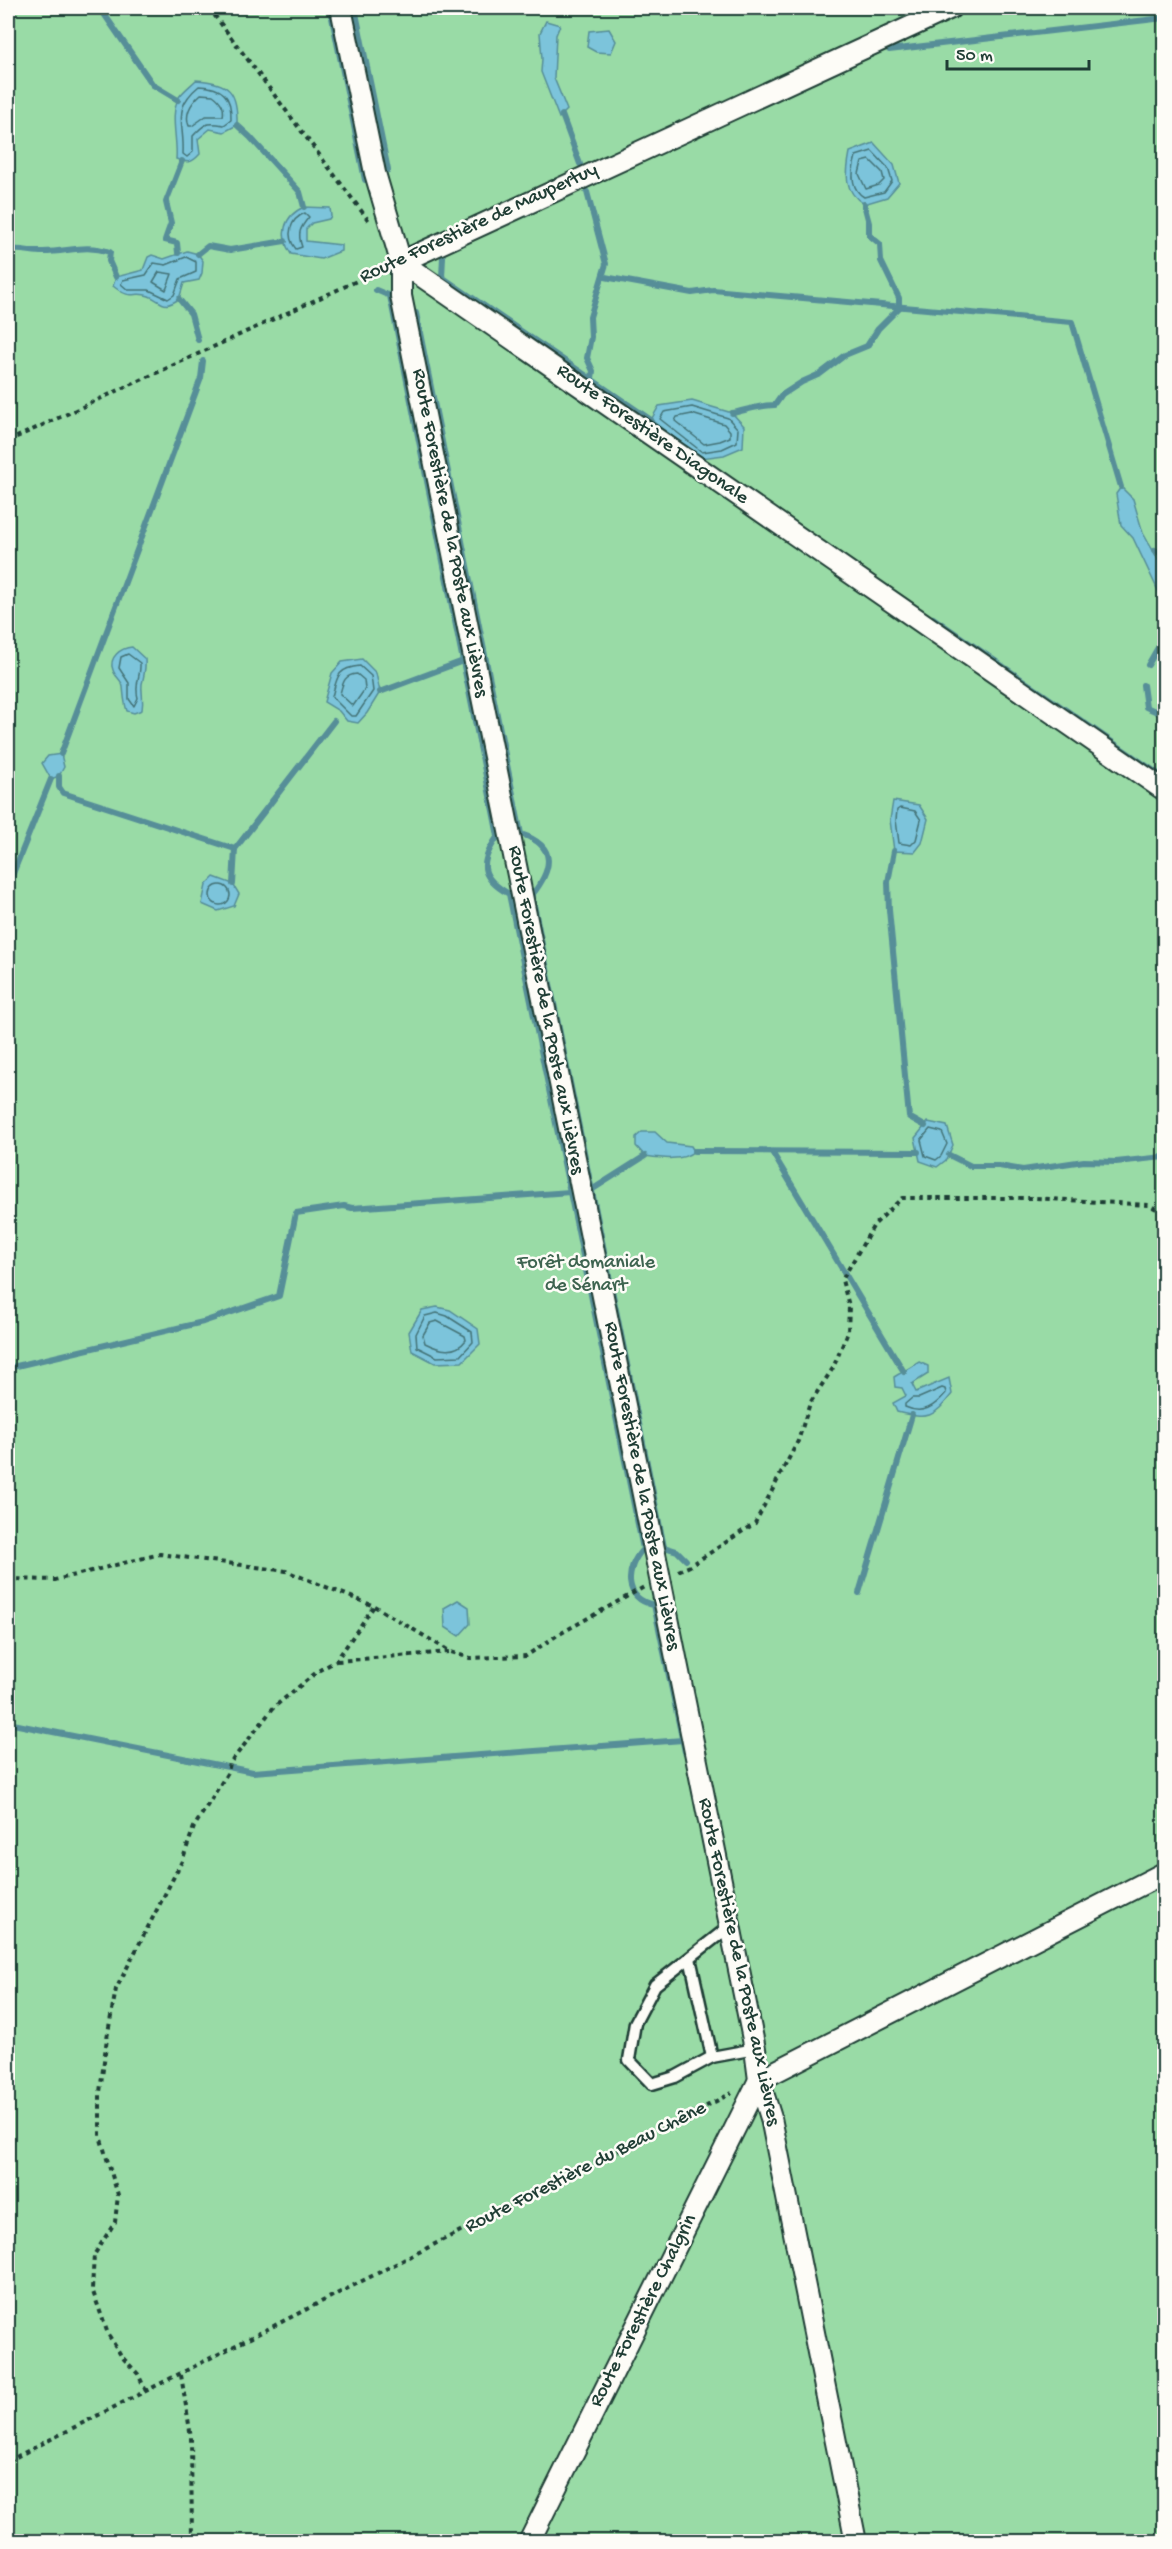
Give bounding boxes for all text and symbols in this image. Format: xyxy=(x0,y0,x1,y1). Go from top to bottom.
scale bar xyxy=(947,33,1090,71)
text: 50 m xyxy=(956,46,993,67)
street label: Route Forestière de Maupertuy xyxy=(356,159,602,289)
street label: Route Forestière Diagonale xyxy=(551,360,753,511)
street label: Route Forestière de la Poste aux Lièvres xyxy=(406,367,492,700)
street label: Route Forestière de la Poste aux Lièvres xyxy=(502,844,588,1177)
park label: Forêt domaniale de Sénart xyxy=(516,1252,656,1298)
street label: Route Forestière de la Poste aux Lièvres xyxy=(598,1320,684,1653)
street label: Route Forestière de la Poste aux Lièvres xyxy=(692,1796,784,2128)
street label: Route Forestière du Beau Chêne xyxy=(462,2097,711,2239)
street label: Route Forestière Chalgrin xyxy=(585,2210,703,2411)

